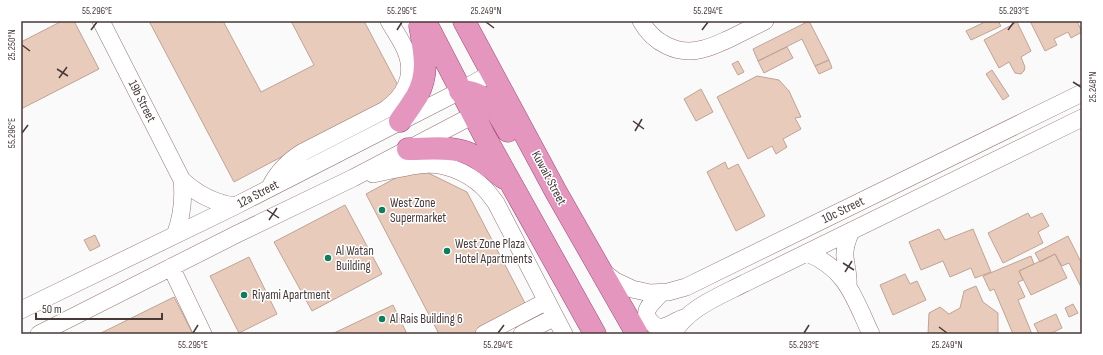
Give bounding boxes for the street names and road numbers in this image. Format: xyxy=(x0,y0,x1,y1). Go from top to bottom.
street label: 19b Street xyxy=(125,77,159,125)
street label: Kuwait Street xyxy=(528,148,570,208)
street label: 12a Street xyxy=(235,176,281,212)
street label: 10c Street xyxy=(819,193,867,227)

